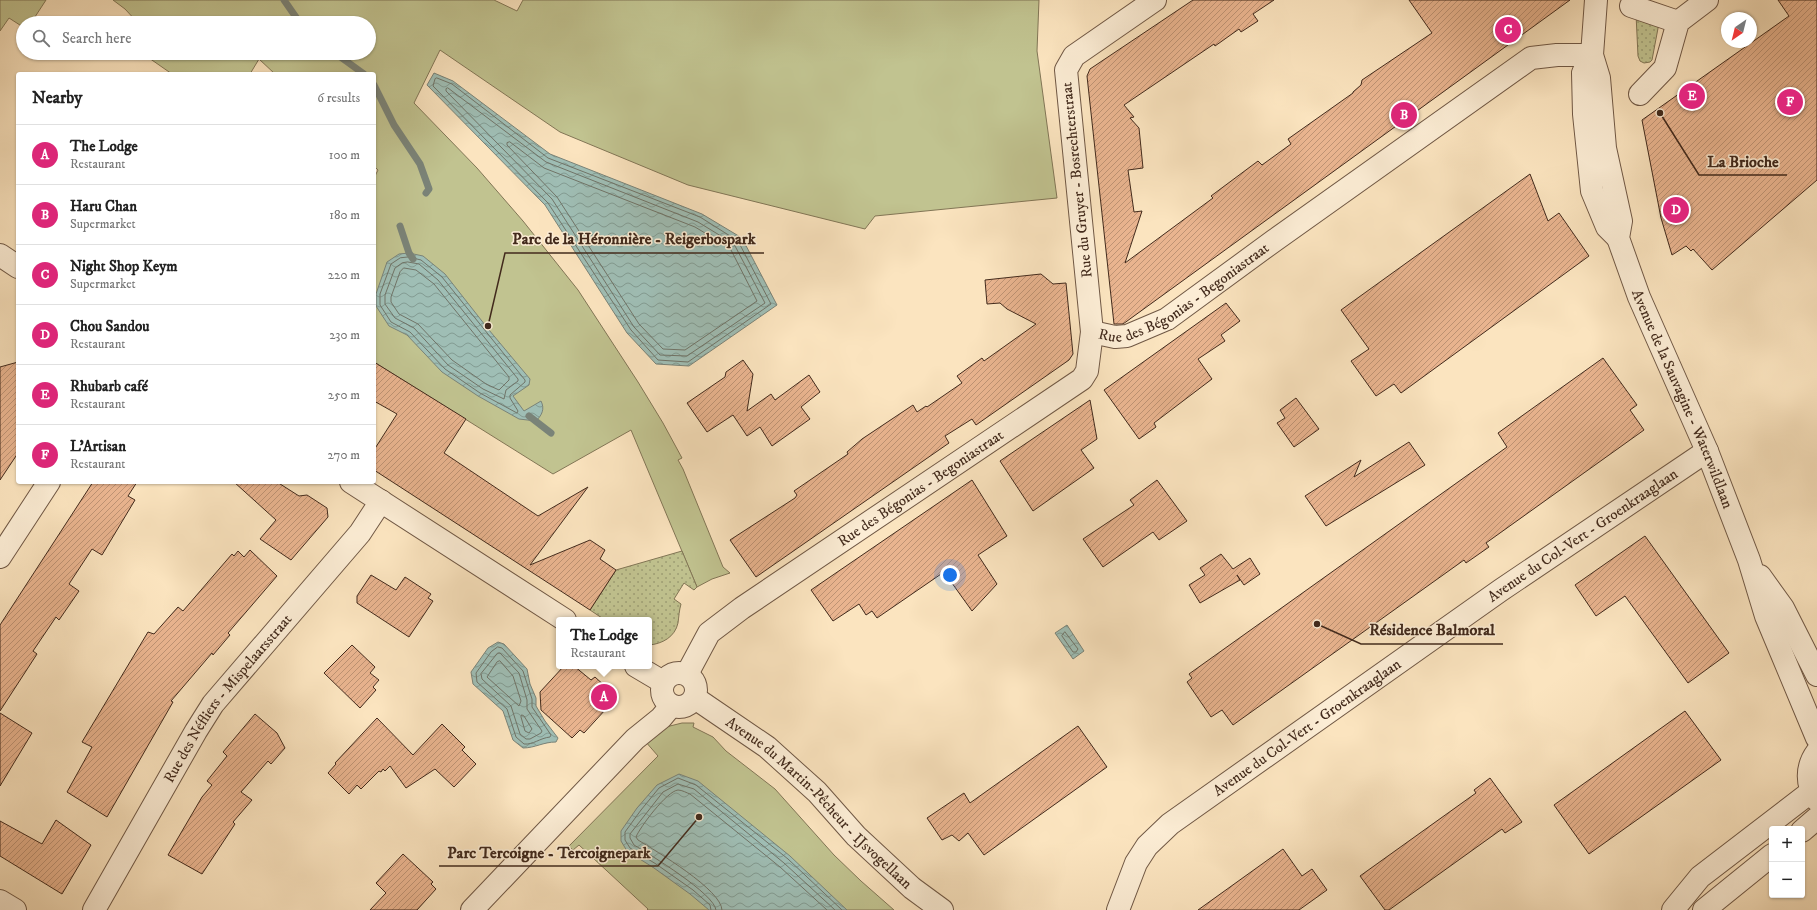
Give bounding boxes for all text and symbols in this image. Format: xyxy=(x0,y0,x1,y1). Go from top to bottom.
north arrow xyxy=(1721,12,1757,48)
pin: C xyxy=(1495,15,1521,45)
search box xyxy=(16,16,376,60)
icon: search xyxy=(30,27,52,49)
text: Search here xyxy=(62,29,131,48)
street label: Rue du Gruyer - Bosrechterstraat xyxy=(1057,81,1097,279)
pin: E xyxy=(1679,81,1705,111)
text: Nearby xyxy=(32,87,82,109)
pin: F xyxy=(1777,87,1803,117)
text: 6 results xyxy=(317,90,360,106)
pin: B xyxy=(1391,100,1417,130)
text: The Lodge xyxy=(70,137,138,156)
text: A xyxy=(41,147,49,163)
text: 100 m xyxy=(329,147,360,163)
callout: La Brioche xyxy=(1699,147,1787,175)
text: La Brioche xyxy=(1707,152,1779,172)
text: Restaurant xyxy=(70,156,126,172)
pin: D xyxy=(1663,195,1689,225)
text: Haru Chan xyxy=(70,197,137,216)
text: B xyxy=(41,207,49,223)
text: 180 m xyxy=(329,207,360,223)
text: Supermarket xyxy=(70,216,136,232)
callout: Parc de la Héronnière - Reigerbospark xyxy=(505,225,764,253)
text: Parc de la Héronnière - Reigerbospark xyxy=(512,229,757,249)
street label: Rue des Bégonias - Begoniastraat xyxy=(1097,238,1273,346)
text: Night Shop Keym xyxy=(70,257,178,276)
text: C xyxy=(41,267,49,283)
text: 220 m xyxy=(328,267,360,283)
text: Supermarket xyxy=(70,276,136,292)
street label: Avenue de la Sauvagine - Waterwildlaan xyxy=(1628,287,1738,511)
text: Chou Sandou xyxy=(70,317,150,336)
text: D xyxy=(40,327,50,343)
text: 230 m xyxy=(329,327,360,343)
text: Restaurant xyxy=(70,336,126,352)
text: Rhubarb café xyxy=(70,377,148,396)
text: E xyxy=(40,387,50,403)
text: 250 m xyxy=(328,387,360,403)
text: Restaurant xyxy=(70,396,126,412)
street label: Rue des Bégonias - Begoniastraat xyxy=(834,425,1007,550)
text: L'Artisan xyxy=(70,437,126,456)
text: F xyxy=(41,447,49,463)
text: 270 m xyxy=(328,447,360,463)
text: Restaurant xyxy=(70,456,126,472)
street label: Avenue du Col-Vert - Groenkraaglaan xyxy=(1484,464,1681,606)
your location xyxy=(940,565,960,585)
street label: Rue des Néfliers - Mispelaarsstraat xyxy=(159,610,296,786)
callout: Résidence Balmoral xyxy=(1361,616,1503,644)
popup xyxy=(556,617,652,669)
text: Résidence Balmoral xyxy=(1369,620,1496,640)
text: The Lodge xyxy=(570,626,638,645)
text: Restaurant xyxy=(570,645,626,661)
street label: Avenue du Col-Vert - Groenkraaglaan xyxy=(1209,654,1405,800)
pin: A xyxy=(591,682,617,712)
street label: Avenue du Martin-Pêcheur - IJsvogellaan xyxy=(722,712,916,893)
map controls xyxy=(1769,826,1805,898)
button: + xyxy=(1769,826,1805,862)
callout: Parc Tercoigne - Tercoignepark xyxy=(439,838,658,866)
text: Parc Tercoigne - Tercoignepark xyxy=(447,843,652,863)
button: − xyxy=(1769,862,1805,898)

